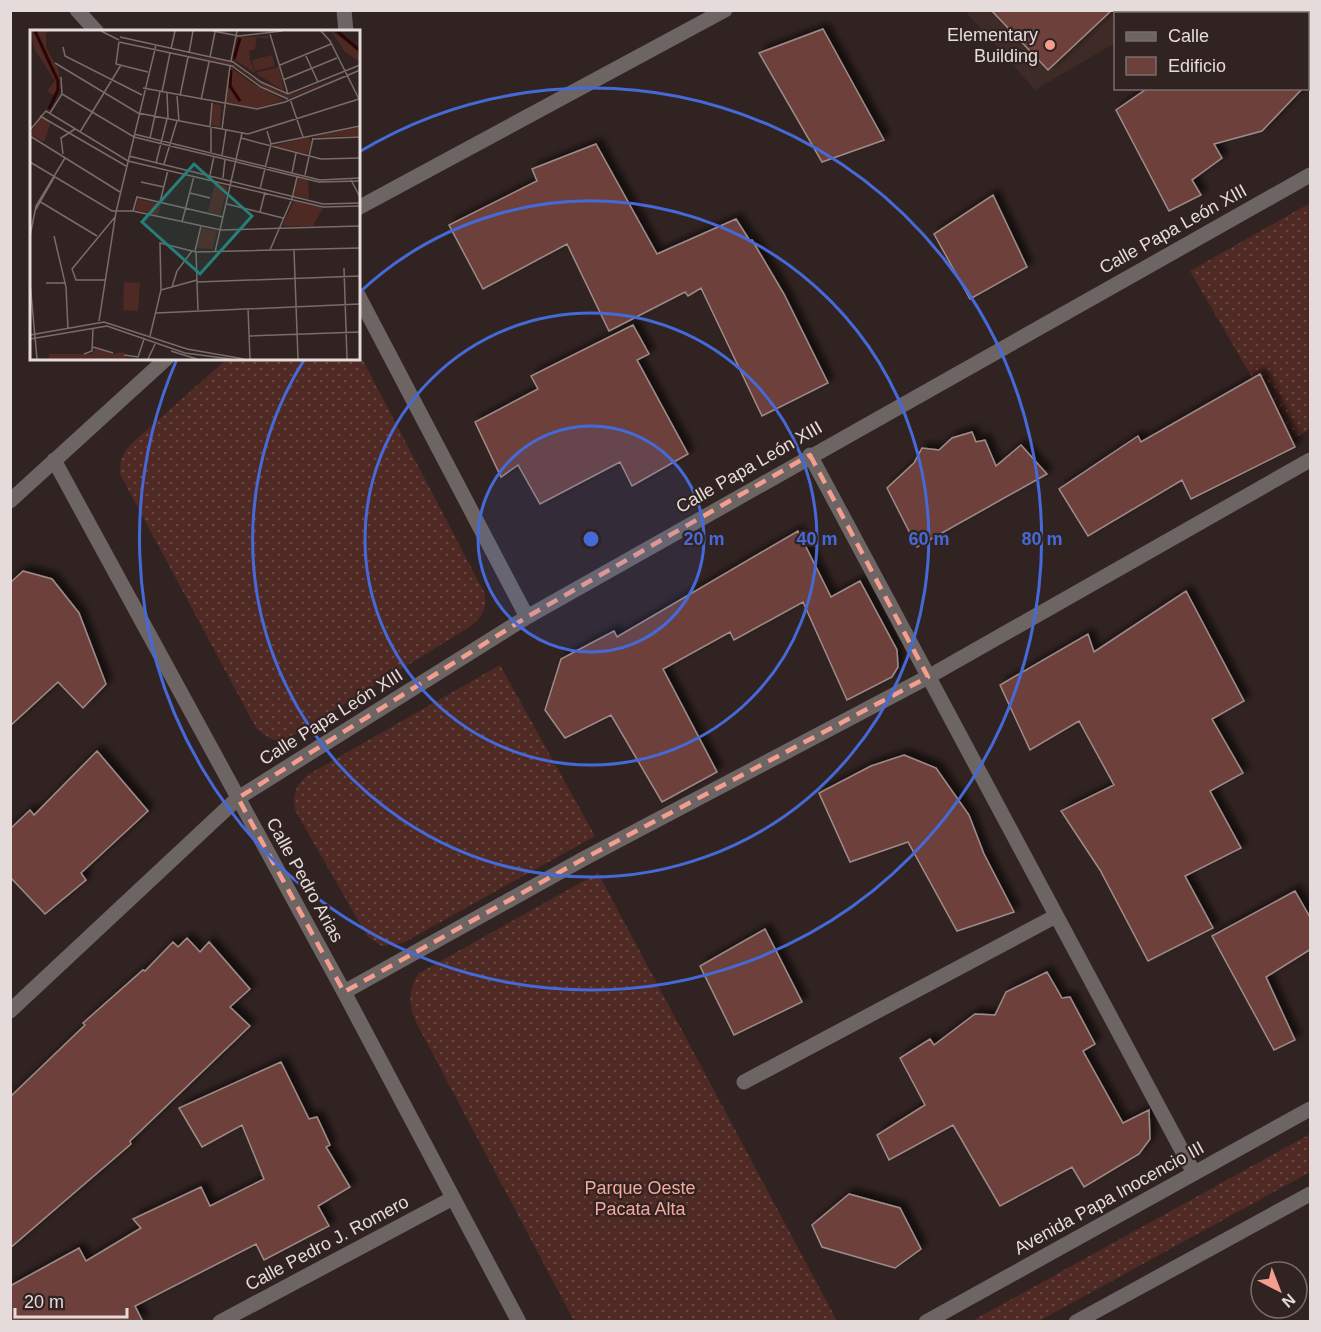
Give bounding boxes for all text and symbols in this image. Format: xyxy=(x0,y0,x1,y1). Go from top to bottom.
legend xyxy=(1114,12,1309,90)
place label: Elementary Building xyxy=(947,25,1038,66)
text: Calle xyxy=(1168,26,1209,46)
inset map xyxy=(30,30,360,360)
marker: Elementary Building xyxy=(1043,38,1057,52)
text: Edificio xyxy=(1168,56,1226,76)
street label: Calle Papa León XIII xyxy=(1096,180,1250,278)
street label: Calle Papa León XIII xyxy=(672,417,826,517)
centre of rings xyxy=(581,529,601,549)
text: 20 m xyxy=(683,529,725,549)
text: 40 m xyxy=(796,529,838,549)
text: 60 m xyxy=(908,529,950,549)
text: 80 m xyxy=(1021,529,1063,549)
street label: Calle Papa León XIII xyxy=(256,665,406,769)
street label: Calle Pedro Arias xyxy=(263,814,347,946)
street label: Avenida Papa Inocencio III xyxy=(1011,1137,1207,1259)
park label: Parque Oeste Pacata Alta xyxy=(584,1178,696,1219)
street label: Calle Pedro J. Romero xyxy=(242,1191,412,1295)
north arrow xyxy=(1249,1260,1309,1320)
scale bar xyxy=(15,1281,128,1319)
text: N xyxy=(1279,1291,1299,1311)
text: 20 m xyxy=(24,1292,64,1312)

